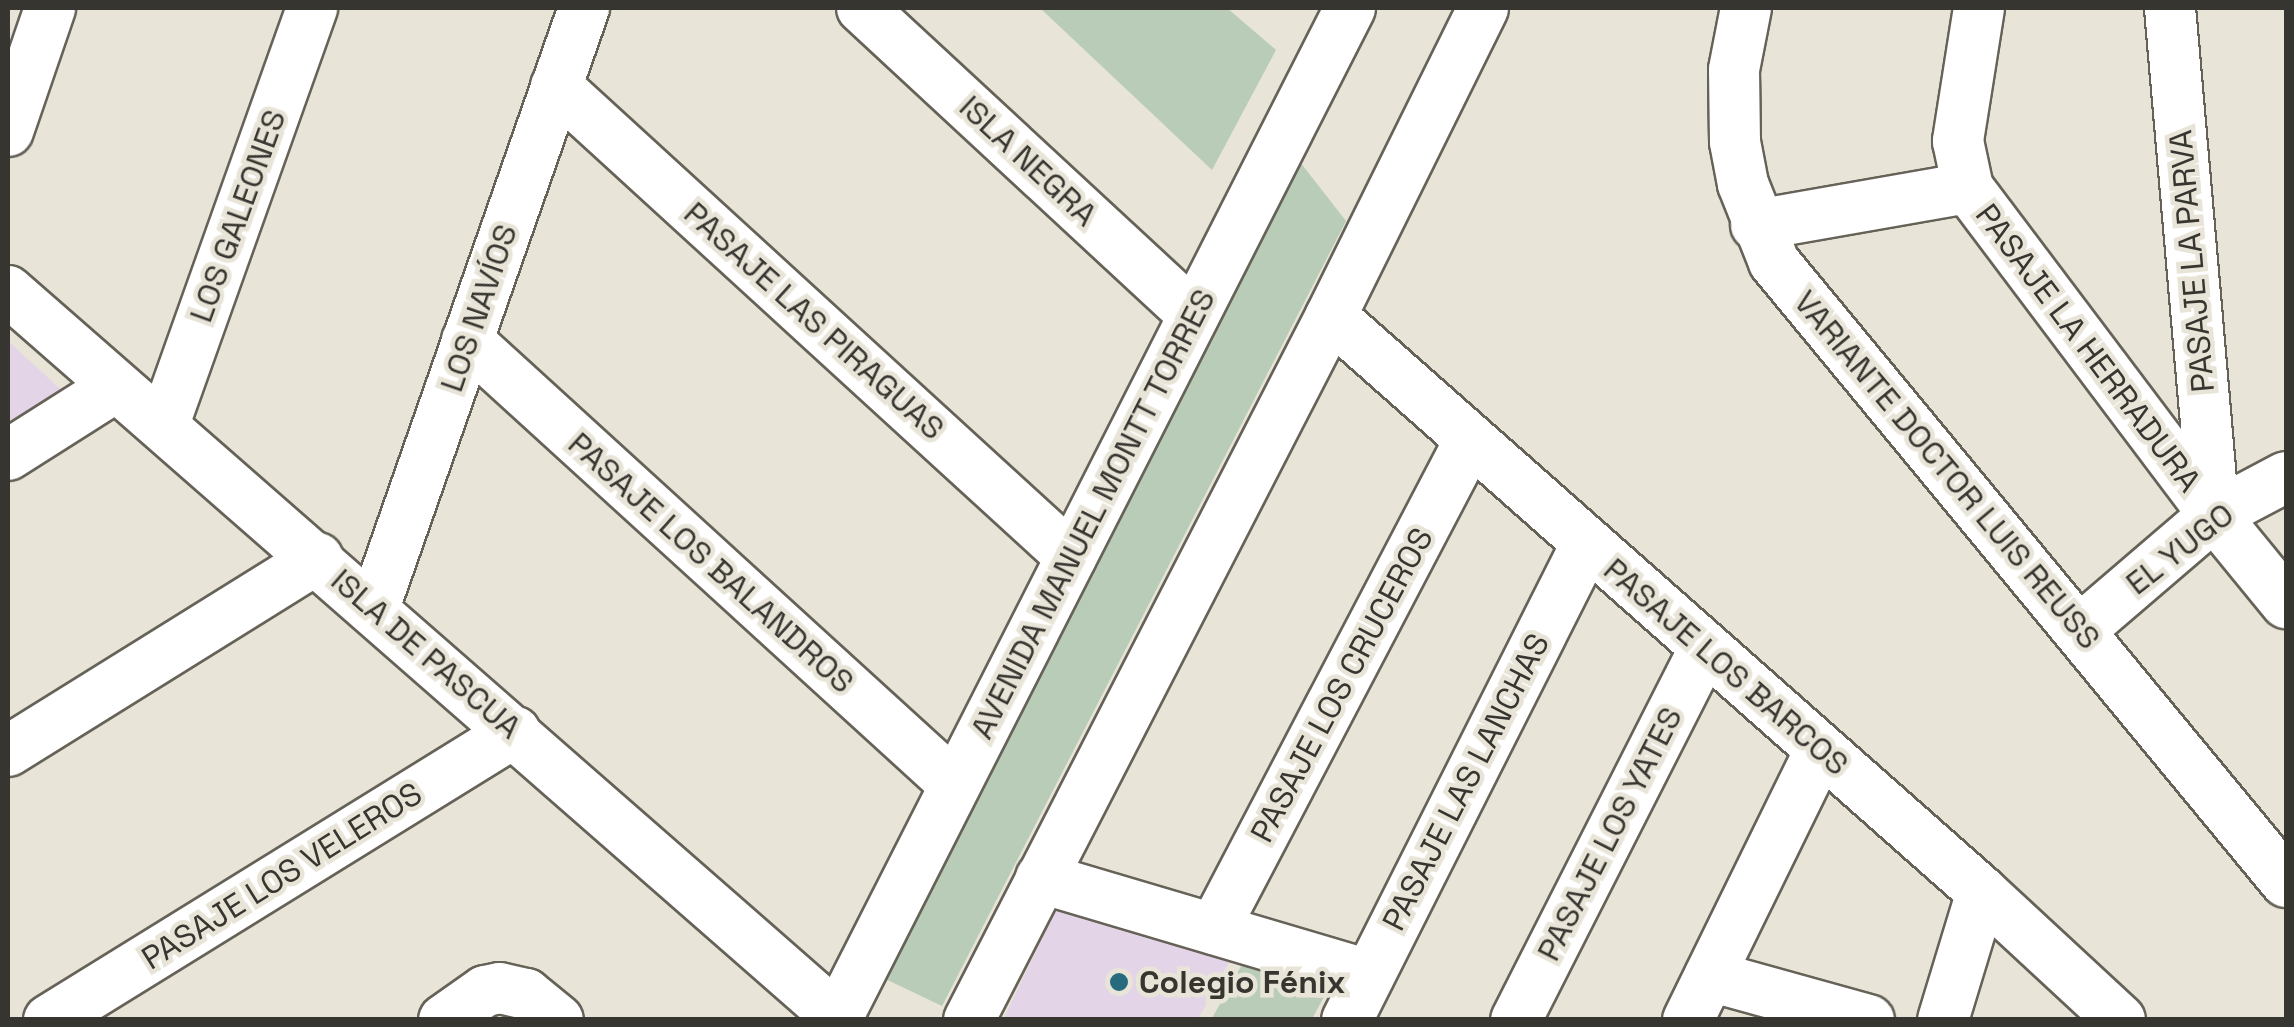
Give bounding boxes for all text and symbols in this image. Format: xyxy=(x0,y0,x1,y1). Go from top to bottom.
street label: ISLA NEGRA xyxy=(951,88,1105,234)
street label: LOS GALEONES xyxy=(182,105,294,327)
street label: PASAJE LA PARVA xyxy=(2161,128,2223,394)
street label: PASAJE LAS PIRAGUAS xyxy=(676,194,952,448)
street label: PASAJE LA HERRADURA xyxy=(1967,196,2209,500)
street label: LOS NAVÍOS xyxy=(432,219,526,397)
street label: AVENIDA MANUEL MONTT TORRES xyxy=(962,282,1224,746)
street label: VARIANTE DOCTOR LUIS REUSS xyxy=(1786,283,2108,657)
street label: PASAJE LOS BALANDROS xyxy=(560,425,862,701)
street label: EL YUGO xyxy=(2118,495,2242,603)
street label: PASAJE LOS CRUCEROS xyxy=(1243,521,1441,849)
street label: PASAJE LOS BARCOS xyxy=(1596,550,1856,784)
street label: ISLA DE PASCUA xyxy=(323,561,529,747)
street label: PASAJE LAS LANCHAS xyxy=(1374,627,1558,937)
street label: PASAJE LOS YATES xyxy=(1529,701,1691,967)
street label: PASAJE LOS VELEROS xyxy=(135,774,429,978)
place label: Colegio Fénix xyxy=(1139,963,1345,1001)
marker: Colegio Fénix xyxy=(1108,971,1130,993)

